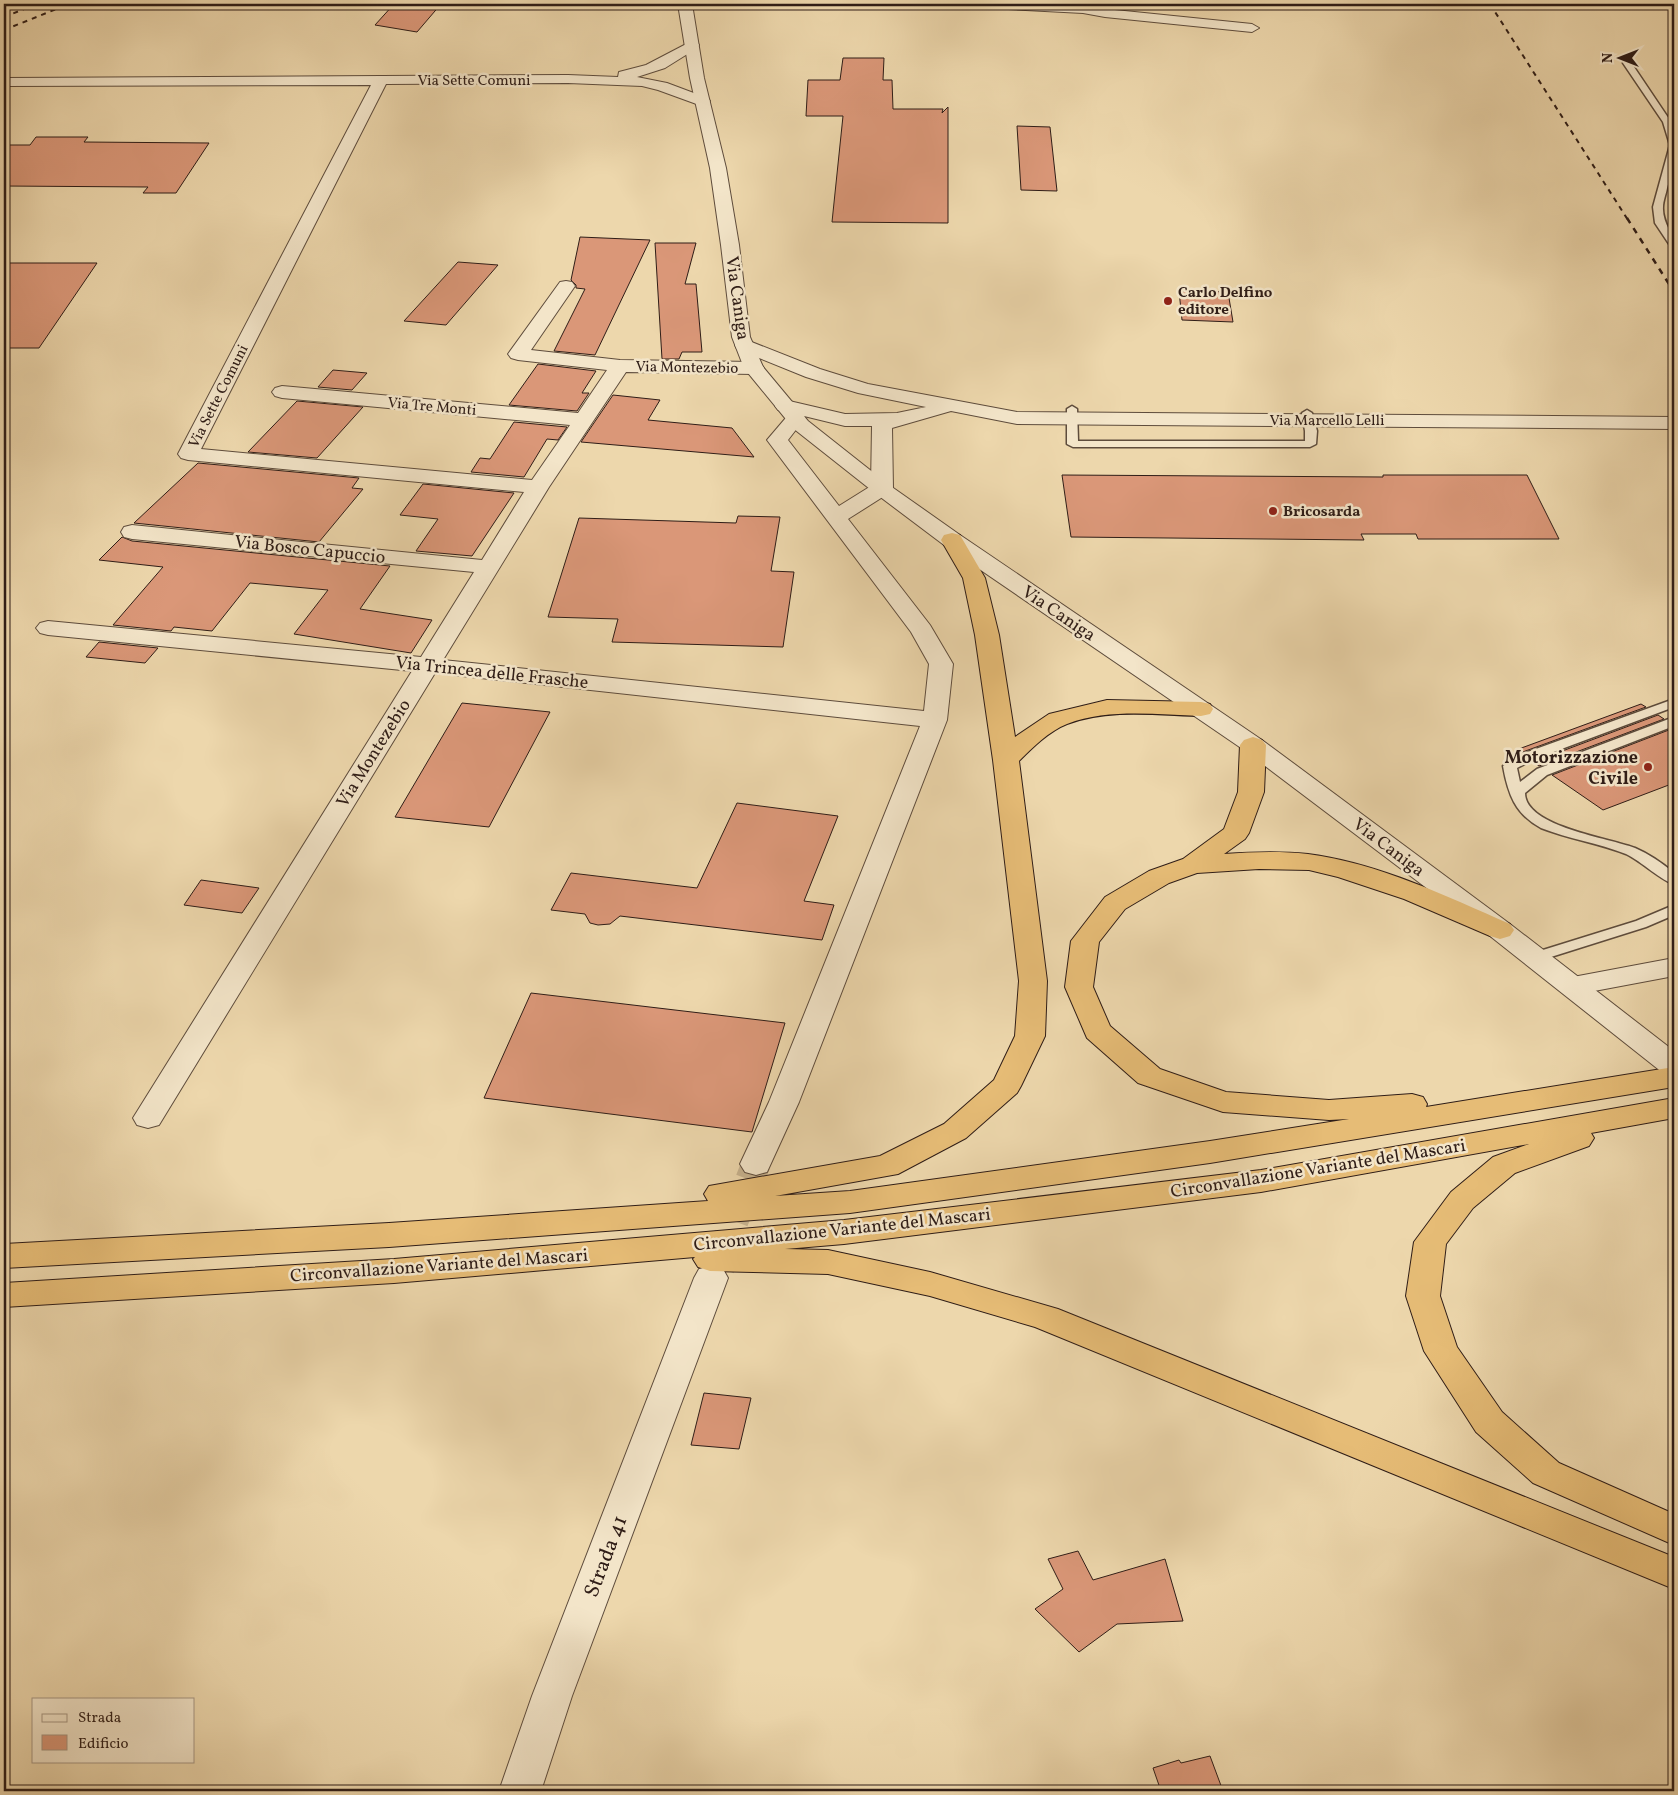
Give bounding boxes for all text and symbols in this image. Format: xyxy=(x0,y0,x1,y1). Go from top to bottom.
north arrow xyxy=(1596,32,1646,82)
text: N xyxy=(1599,53,1618,63)
street label: Via Sette Comuni xyxy=(417,71,531,92)
street label: Via Caniga xyxy=(718,255,755,342)
place label: Carlo Delfino editore xyxy=(1178,283,1273,321)
marker: Carlo Delfino editore xyxy=(1162,295,1174,307)
street label: Via Sette Comuni xyxy=(184,341,254,452)
street label: Via Montezebio xyxy=(635,357,739,380)
street label: Via Tre Monti xyxy=(387,393,477,422)
street label: Via Marcello Lelli xyxy=(1269,411,1385,432)
place label: Bricosarda xyxy=(1283,502,1360,523)
marker: Bricosarda xyxy=(1267,505,1279,517)
street label: Via Bosco Capuccio xyxy=(233,530,386,571)
street label: Via Caniga xyxy=(1016,580,1100,648)
street label: Via Trincea delle Frasche xyxy=(394,651,590,696)
street label: Via Montezebio xyxy=(331,695,418,813)
place label: Motorizzazione Civile xyxy=(1504,746,1638,792)
marker: Motorizzazione Civile xyxy=(1642,761,1654,773)
street label: Via Caniga xyxy=(1347,813,1429,884)
street label: Circonvallazione Variante del Mascari xyxy=(1169,1134,1468,1205)
street label: Circonvallazione Variante del Mascari xyxy=(692,1202,992,1259)
street label: Circonvallazione Variante del Mascari xyxy=(289,1244,589,1289)
street label: Strada 41 xyxy=(578,1511,635,1602)
legend xyxy=(32,1698,195,1762)
text: Strada xyxy=(78,1708,121,1729)
text: Edificio xyxy=(78,1734,129,1755)

